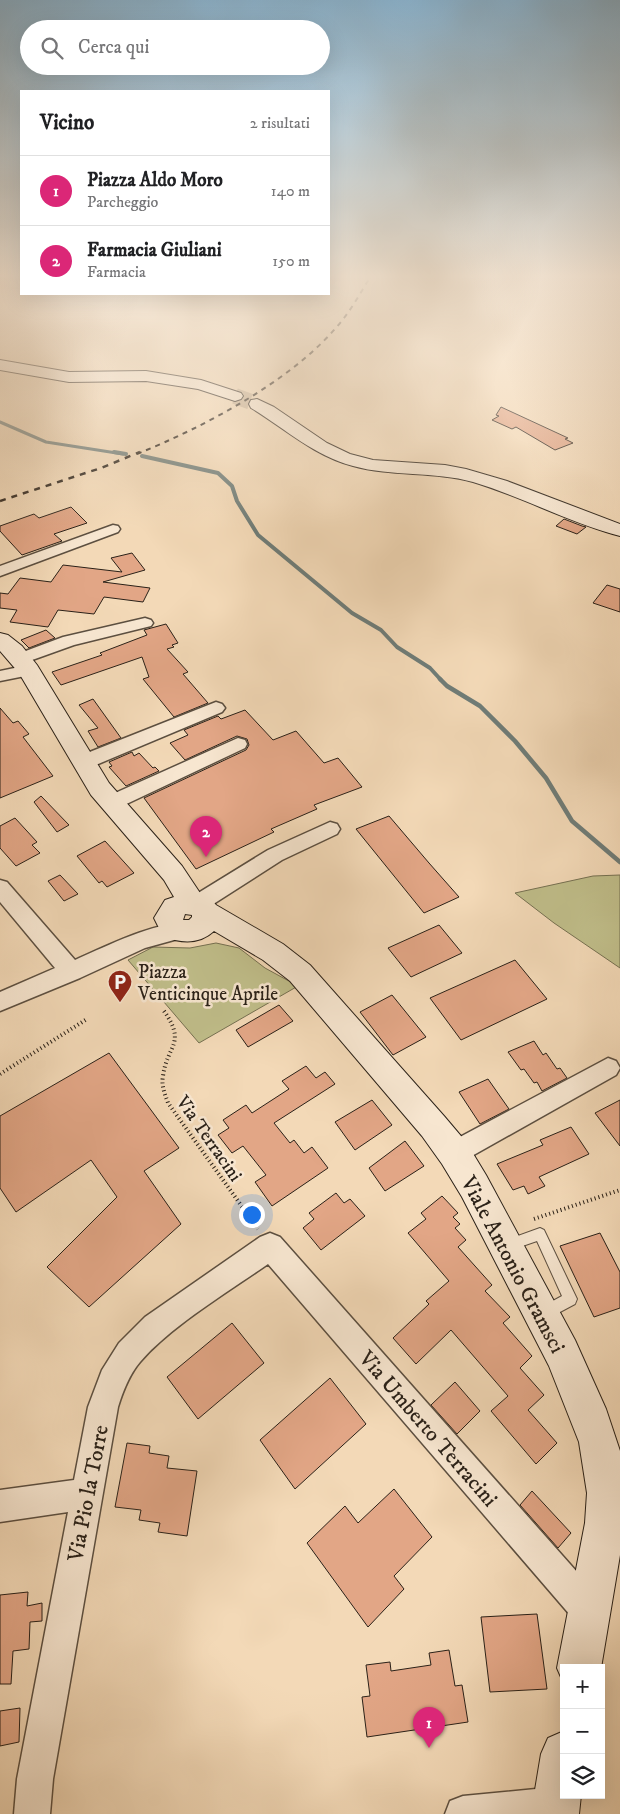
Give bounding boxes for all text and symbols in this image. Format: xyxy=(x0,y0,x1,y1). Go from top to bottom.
search box xyxy=(20,20,330,75)
icon: search xyxy=(38,34,66,62)
text: Cerca qui xyxy=(78,36,149,59)
text: Vicino xyxy=(40,110,94,136)
text: 2 risultati xyxy=(250,113,310,133)
text: Piazza Aldo Moro xyxy=(87,169,223,192)
text: 1 xyxy=(53,181,59,201)
text: 140 m xyxy=(271,181,310,201)
text: Parcheggio xyxy=(87,192,158,212)
text: Farmacia Giuliani xyxy=(87,239,222,262)
text: 2 xyxy=(52,251,60,271)
text: 150 m xyxy=(272,251,310,271)
text: Farmacia xyxy=(87,262,146,282)
pin: 2 xyxy=(190,816,222,857)
place label: Piazza Venticinque Aprile xyxy=(137,961,278,1007)
parking icon: Piazza Venticinque Aprile xyxy=(107,969,133,1003)
street label: Via Terracini xyxy=(170,1091,247,1186)
street label: Viale Antonio Gramsci xyxy=(454,1171,571,1358)
your location xyxy=(239,1202,265,1228)
street label: Via Umberto Terracini xyxy=(352,1345,503,1513)
street label: Via Pio la Torre xyxy=(62,1423,115,1565)
map controls xyxy=(560,1664,605,1799)
button: + xyxy=(560,1664,605,1709)
pin: 1 xyxy=(413,1707,445,1748)
button: − xyxy=(560,1709,605,1754)
button: layers xyxy=(560,1754,605,1799)

